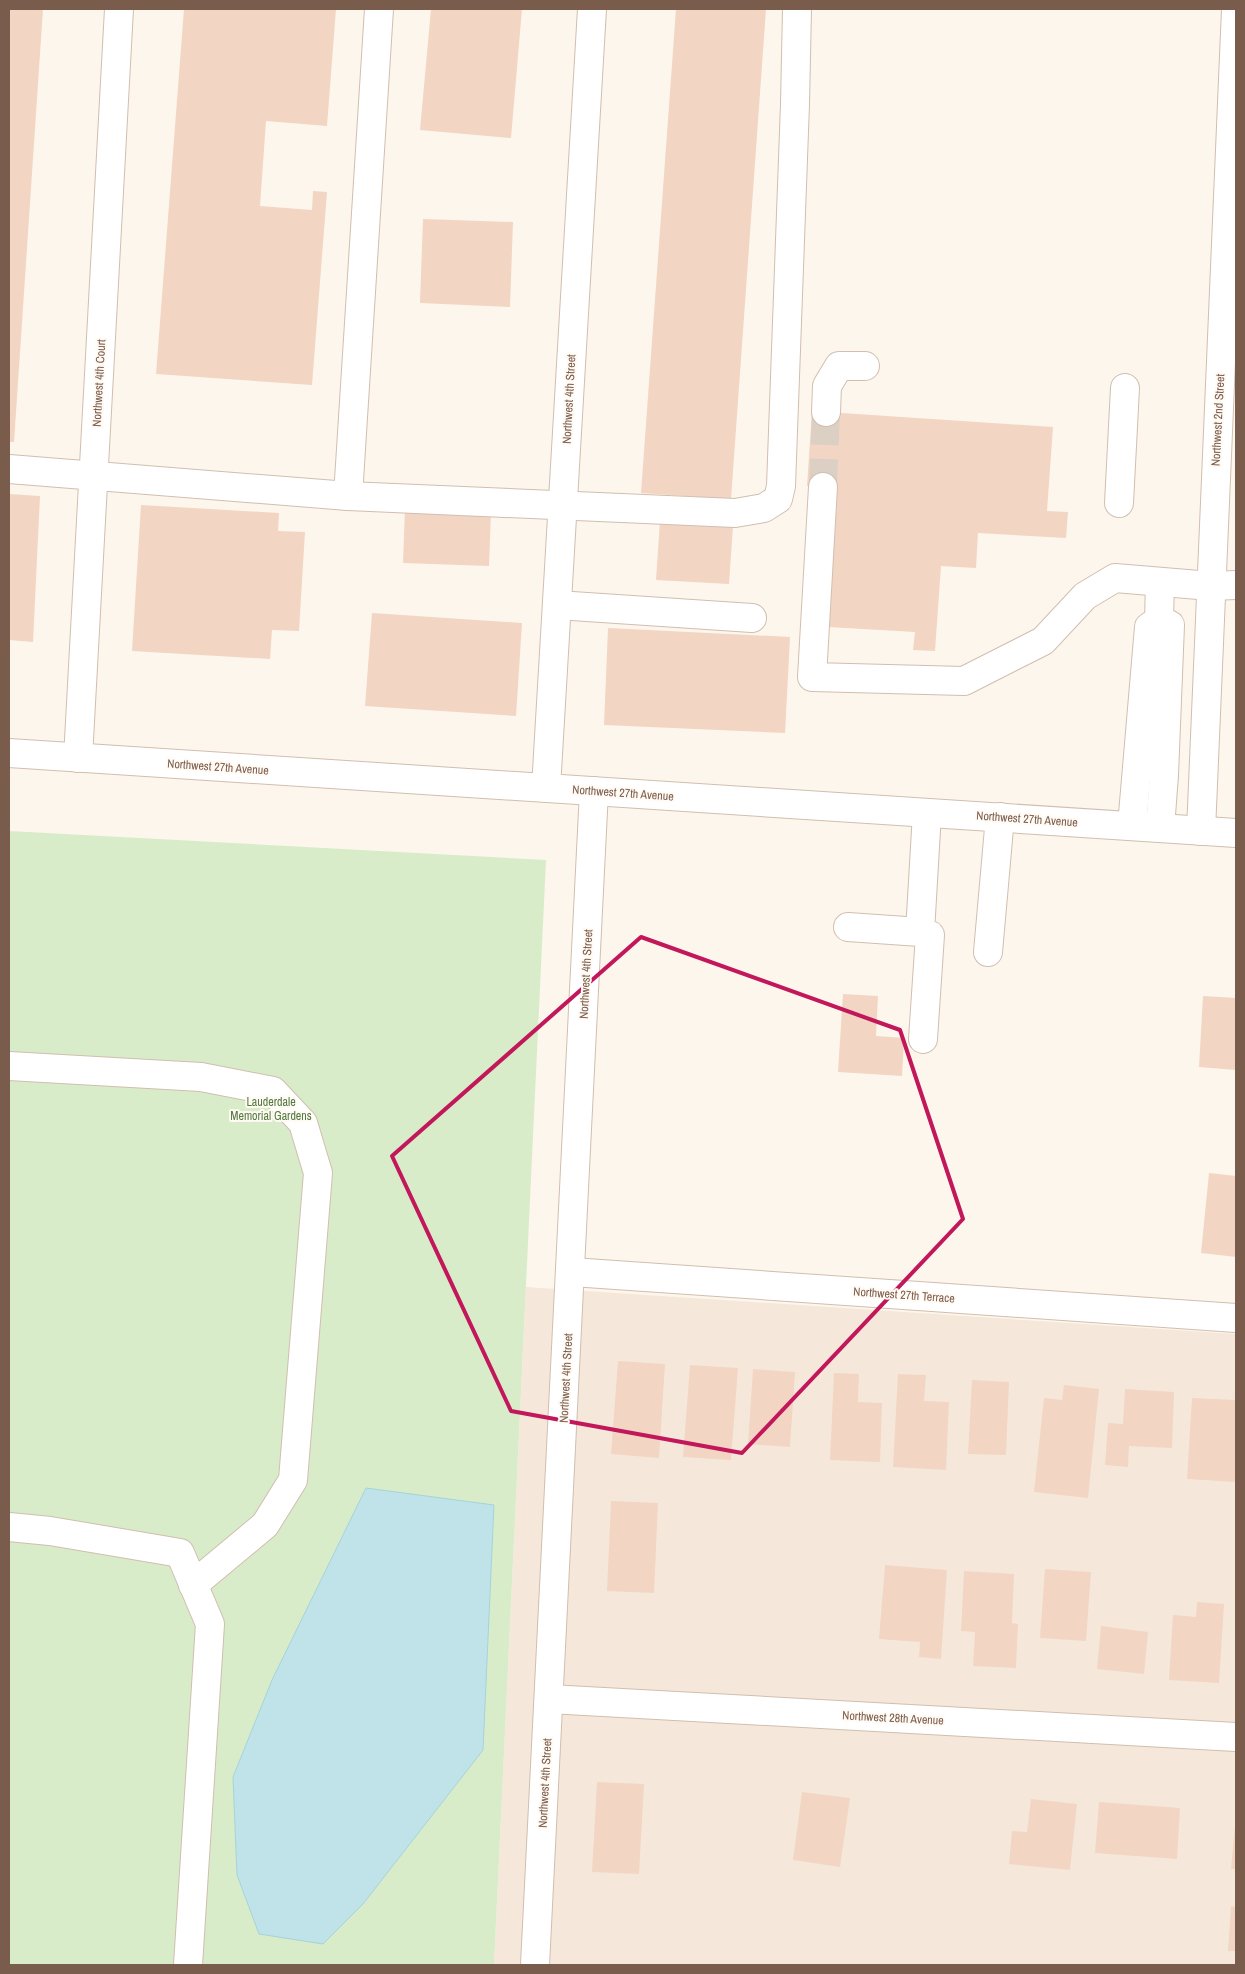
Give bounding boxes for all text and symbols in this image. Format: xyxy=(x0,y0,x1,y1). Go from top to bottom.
street label: Northwest 4th Court xyxy=(89,339,109,427)
street label: Northwest 4th Street xyxy=(559,354,579,444)
street label: Northwest 2nd Street xyxy=(1208,373,1228,467)
street label: Northwest 27th Avenue xyxy=(167,755,269,779)
street label: Northwest 27th Avenue xyxy=(572,781,674,805)
street label: Northwest 27th Avenue xyxy=(976,807,1078,831)
street label: Northwest 4th Street xyxy=(576,929,596,1019)
park label: Lauderdale Memorial Gardens xyxy=(230,1094,312,1124)
street label: Northwest 27th Terrace xyxy=(853,1283,955,1307)
street label: Northwest 4th Street xyxy=(556,1333,576,1423)
street label: Northwest 28th Avenue xyxy=(842,1707,944,1729)
street label: Northwest 4th Street xyxy=(535,1738,555,1828)

